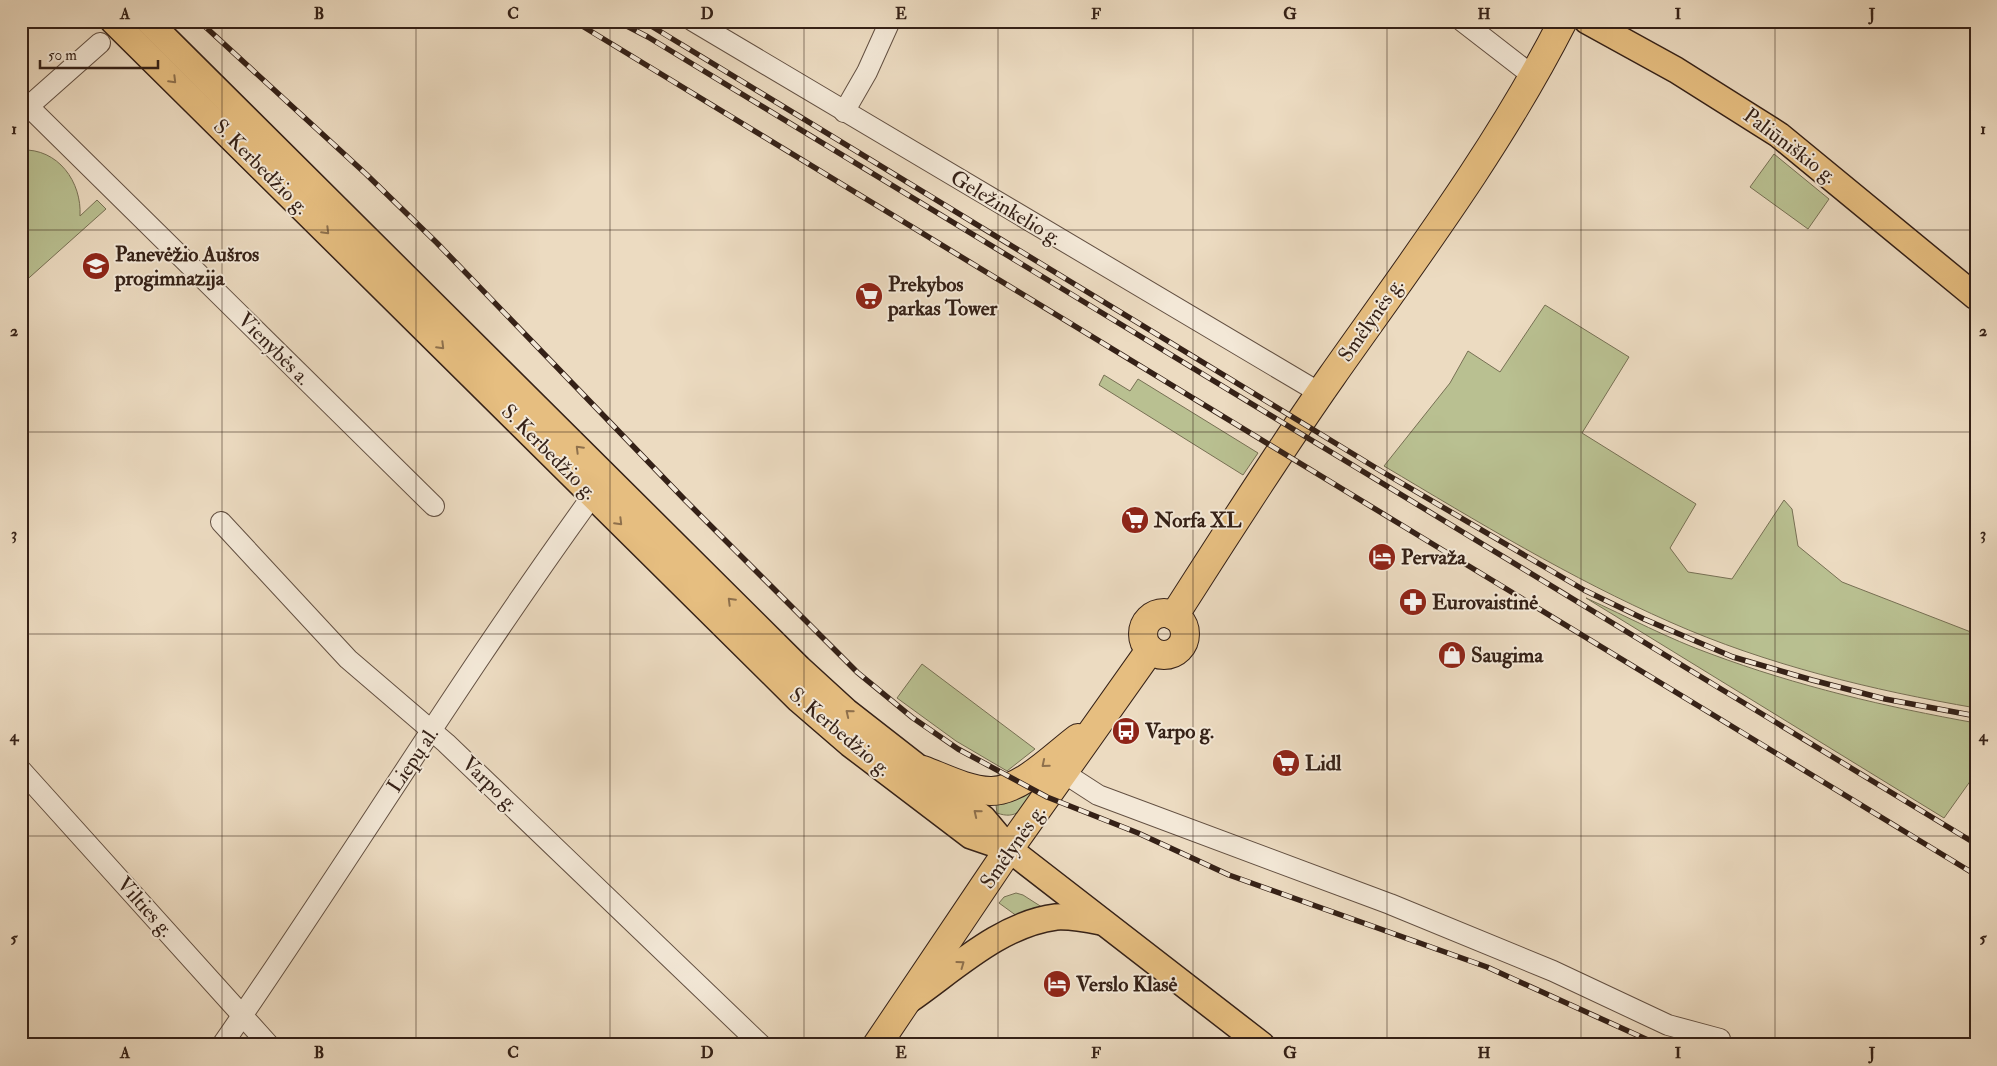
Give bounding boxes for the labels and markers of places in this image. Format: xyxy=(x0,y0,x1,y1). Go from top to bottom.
place label: Panevėžio Aušros progimnazija xyxy=(114,241,259,292)
school or university icon: Panevėžio Aušros progimnazija xyxy=(81,251,111,281)
place label: Prekybos parkas Tower xyxy=(887,271,999,322)
supermarket icon: Prekybos parkas Tower xyxy=(854,281,884,311)
supermarket icon: Norfa XL xyxy=(1120,505,1150,535)
place label: Norfa XL xyxy=(1153,507,1242,534)
hotel icon: Pervaža xyxy=(1367,542,1397,572)
place label: Pervaža xyxy=(1401,544,1467,571)
pharmacy icon: Eurovaistinė xyxy=(1398,587,1428,617)
place label: Eurovaistinė xyxy=(1432,589,1538,616)
shop icon: Saugima xyxy=(1437,640,1467,670)
place label: Saugima xyxy=(1471,642,1544,669)
bus stop icon: Varpo g. xyxy=(1111,716,1141,746)
place label: Varpo g. xyxy=(1144,718,1214,745)
supermarket icon: Lidl xyxy=(1271,748,1301,778)
place label: Lidl xyxy=(1305,750,1342,777)
hotel icon: Verslo Klasė xyxy=(1042,969,1072,999)
place label: Verslo Klasė xyxy=(1075,971,1178,998)

